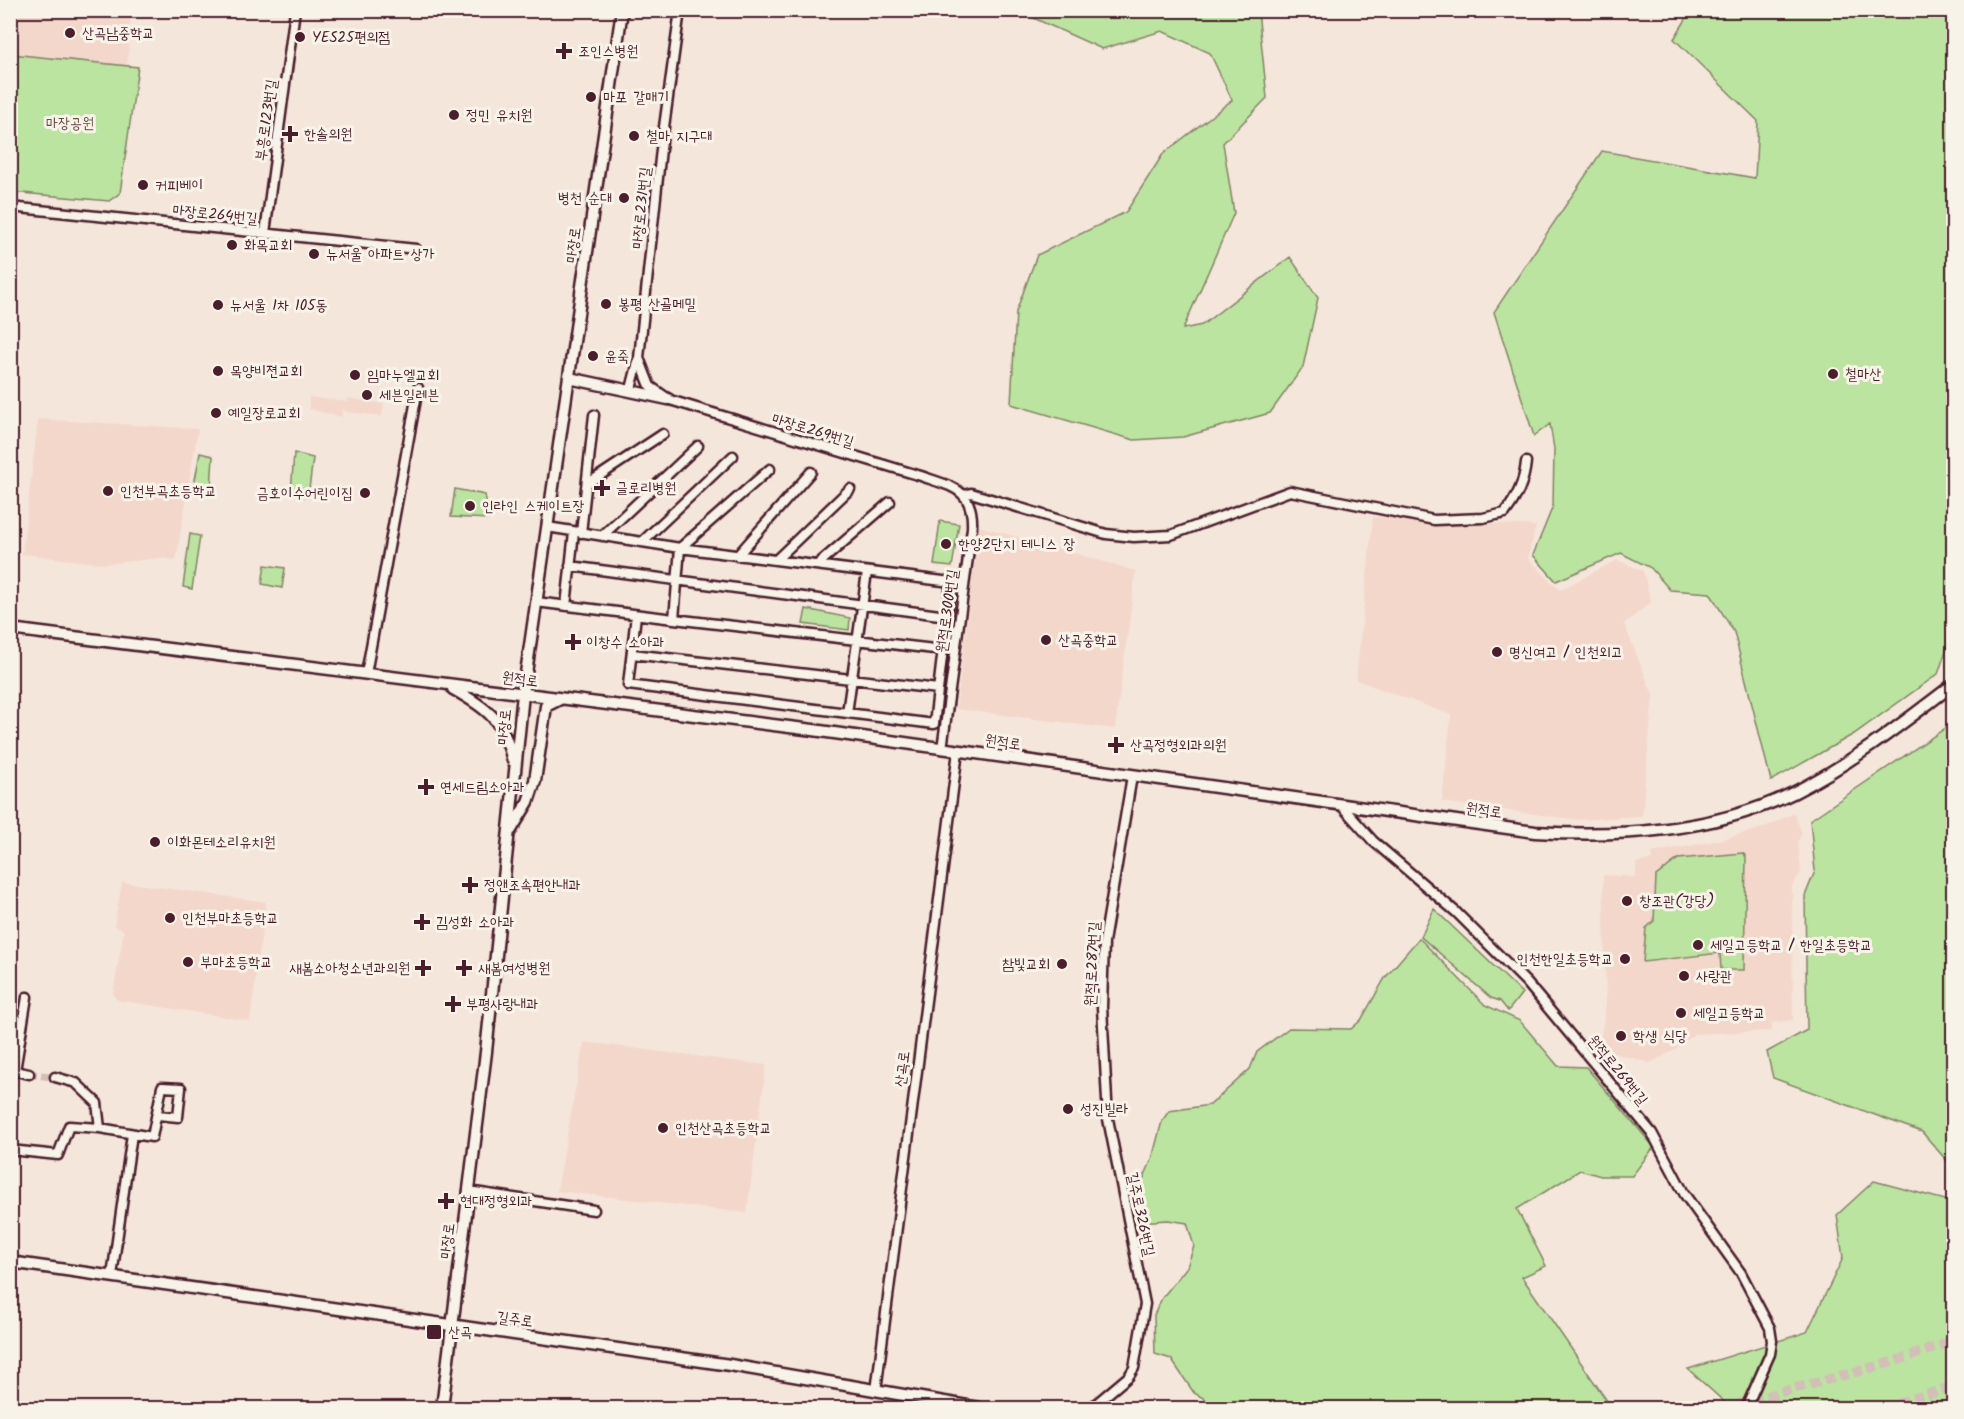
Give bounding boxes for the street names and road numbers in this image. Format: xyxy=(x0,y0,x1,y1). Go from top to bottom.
street label: 부흥로123번길 xyxy=(249,78,285,163)
street label: 마장로231번길 xyxy=(626,166,658,250)
street label: 마장로264번길 xyxy=(171,199,259,231)
street label: 마장로 xyxy=(560,226,588,265)
street label: 마장로269번길 xyxy=(769,407,857,455)
street label: 원적로300번길 xyxy=(930,568,966,654)
street label: 원적로 xyxy=(500,666,539,694)
street label: 마장로 xyxy=(491,708,519,746)
street label: 원적로 xyxy=(983,729,1022,757)
street label: 원적로 xyxy=(1464,797,1503,825)
street label: 원적로287번길 xyxy=(1079,921,1107,1007)
street label: 원적로269번길 xyxy=(1581,1030,1653,1111)
street label: 산곡로 xyxy=(889,1050,917,1089)
street label: 길주로326번길 xyxy=(1119,1170,1161,1259)
street label: 마장로 xyxy=(434,1222,462,1261)
street label: 길주로 xyxy=(495,1306,534,1334)

